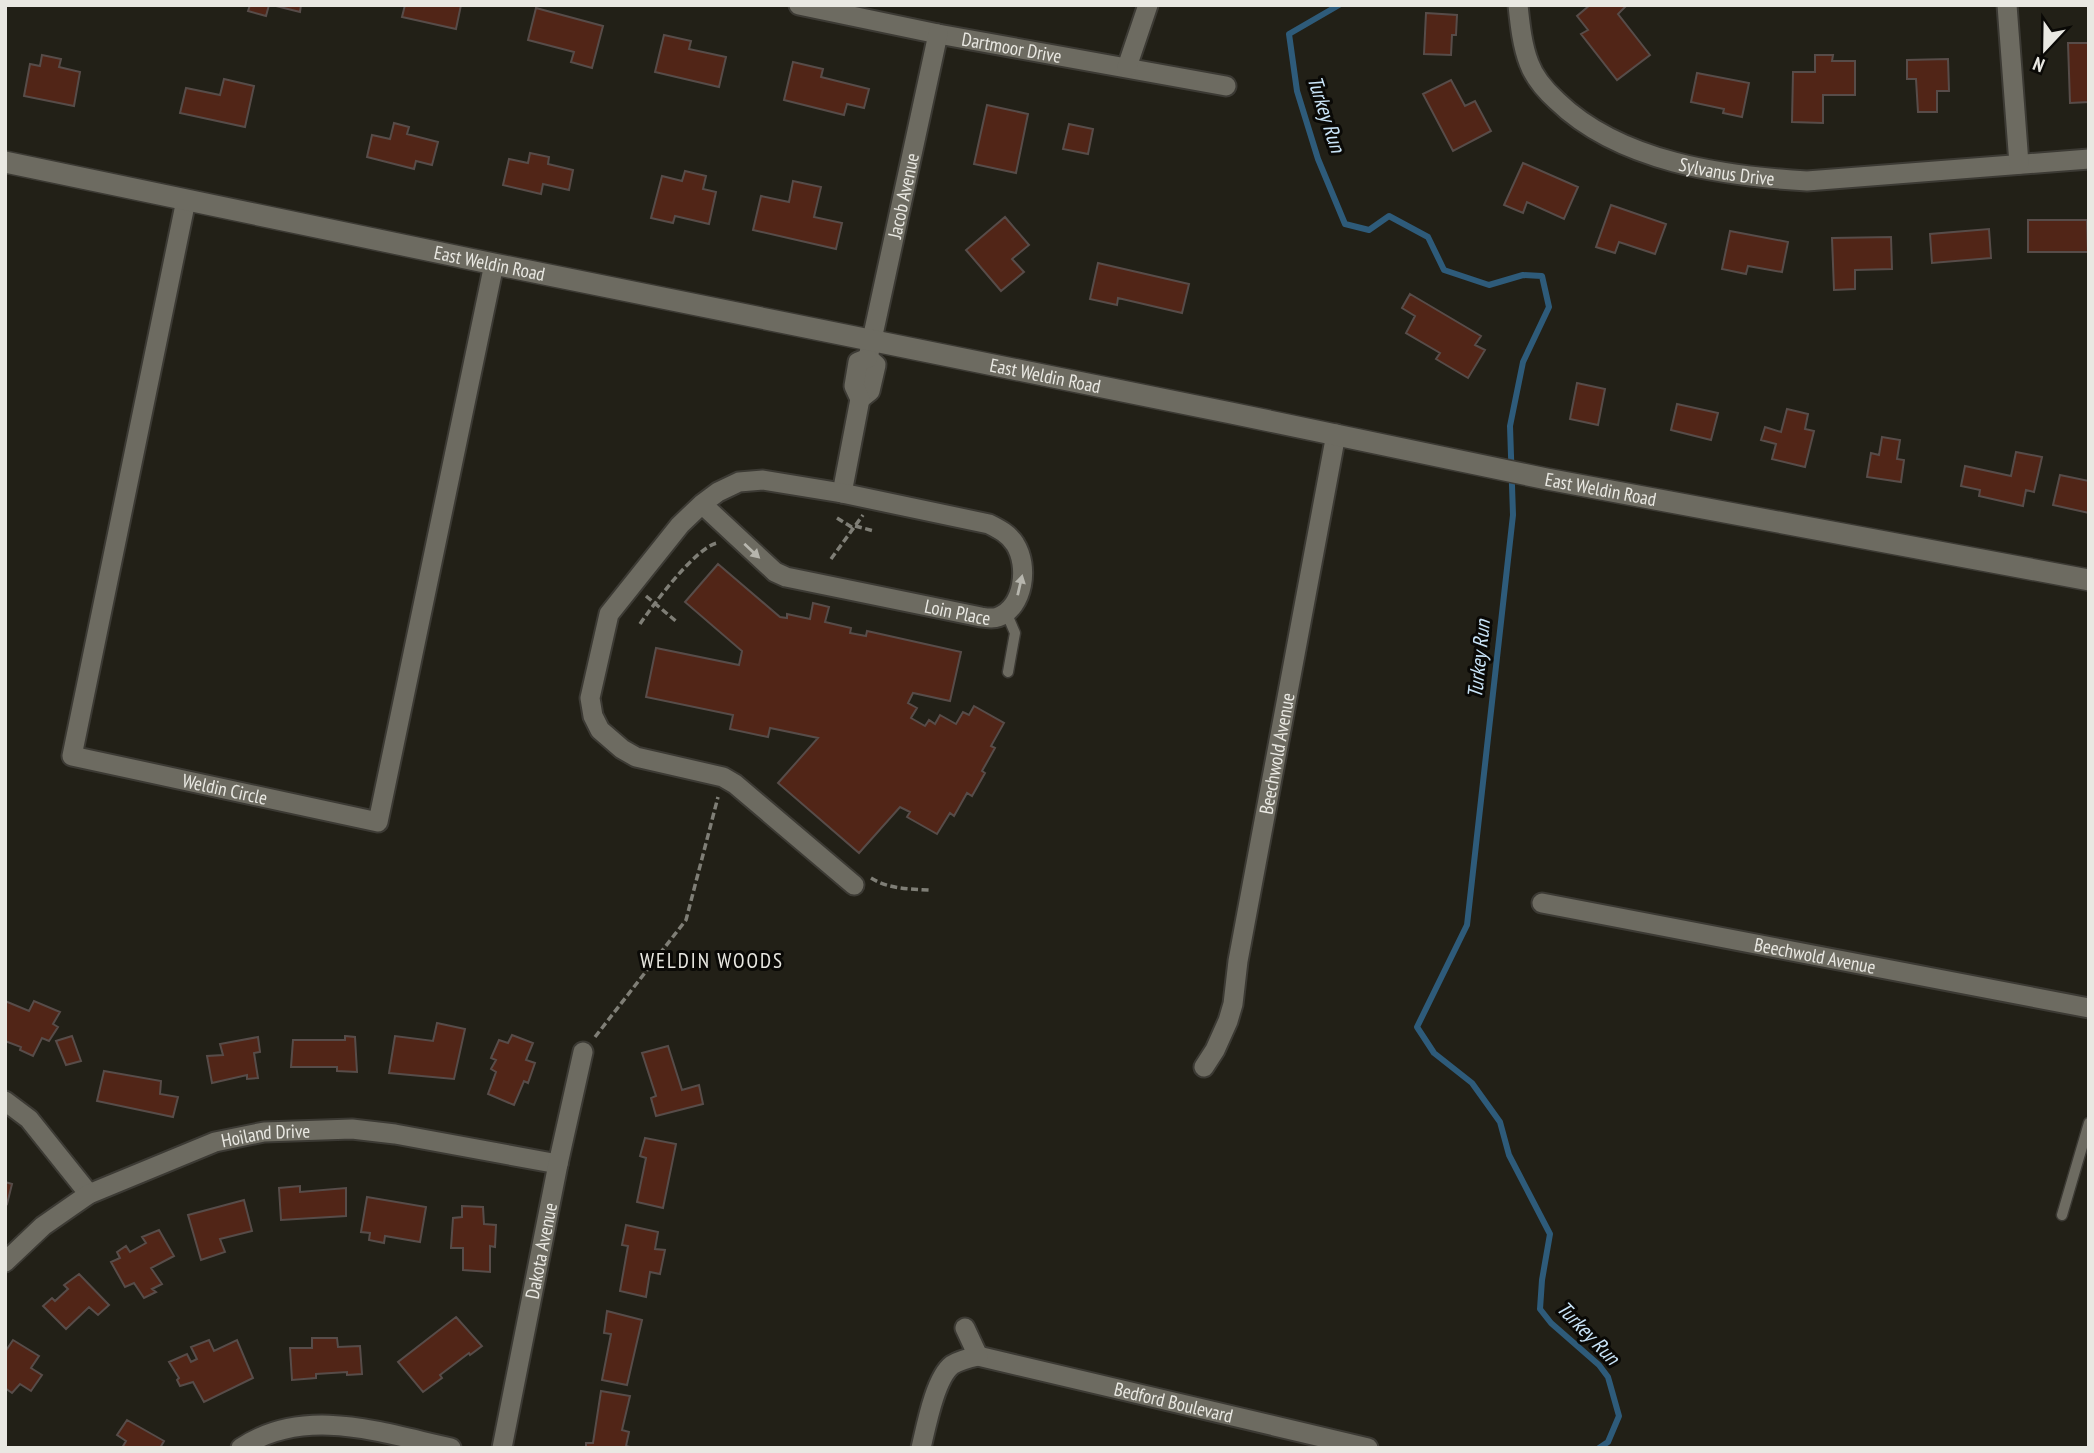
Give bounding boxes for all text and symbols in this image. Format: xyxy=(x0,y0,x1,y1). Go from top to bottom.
north arrow xyxy=(2010,14,2080,84)
street label: Dartmoor Drive xyxy=(960,27,1064,68)
text: N xyxy=(2029,52,2048,78)
water label: Turkey Run xyxy=(1301,72,1352,157)
street label: Jacob Avenue xyxy=(882,151,924,242)
street label: Sylvanus Drive xyxy=(1677,152,1776,191)
street label: East Weldin Road xyxy=(432,240,547,286)
street label: East Weldin Road xyxy=(988,353,1103,398)
street label: East Weldin Road xyxy=(1543,467,1658,511)
one-way arrow xyxy=(743,542,760,558)
one-way arrow xyxy=(1015,574,1026,596)
street label: Loin Place xyxy=(922,594,992,630)
water label: Turkey Run xyxy=(1461,617,1496,700)
street label: Beechwold Avenue xyxy=(1254,691,1300,816)
street label: Weldin Circle xyxy=(180,768,270,810)
street label: Beechwold Avenue xyxy=(1752,932,1878,979)
district label: WELDIN WOODS xyxy=(640,947,784,974)
street label: Hoiland Drive xyxy=(219,1118,311,1152)
street label: Dakota Avenue xyxy=(520,1201,562,1301)
water label: Turkey Run xyxy=(1551,1295,1627,1372)
street label: Bedford Boulevard xyxy=(1112,1377,1235,1428)

